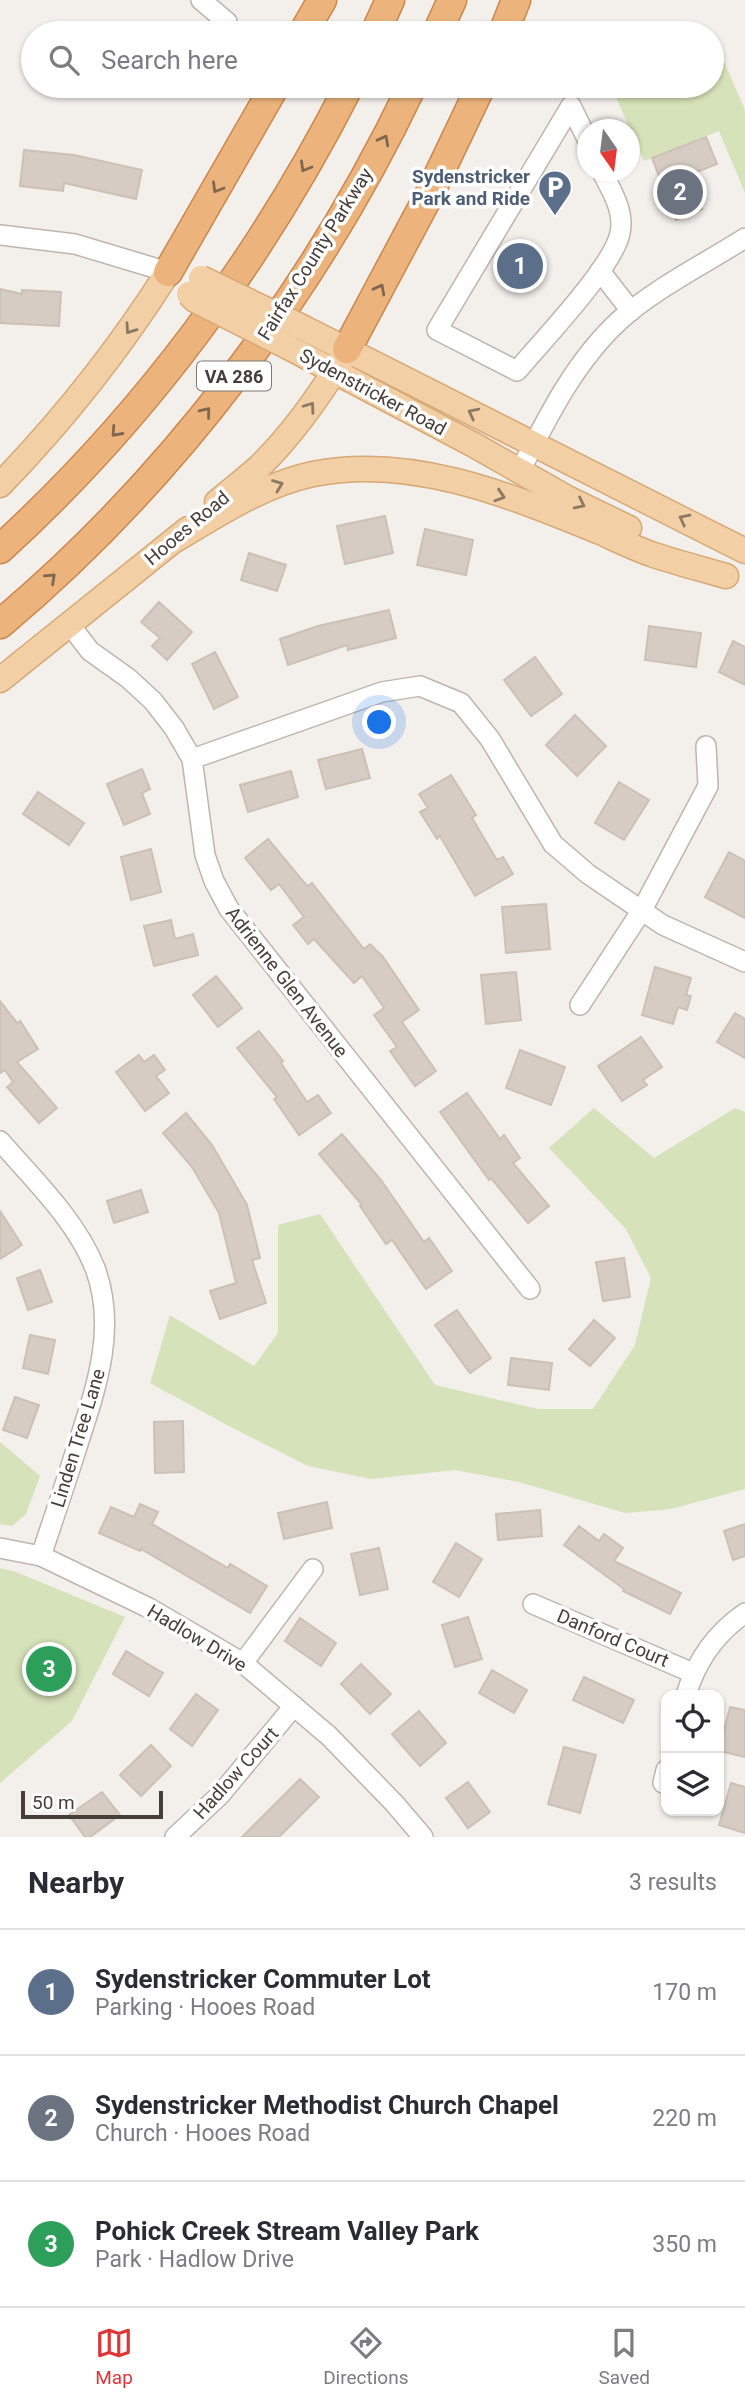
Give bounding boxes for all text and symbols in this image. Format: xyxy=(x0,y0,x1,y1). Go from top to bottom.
search box xyxy=(21,21,724,98)
icon: search xyxy=(45,41,83,79)
text: Search here xyxy=(101,45,238,75)
north arrow xyxy=(577,119,640,182)
one-way arrow xyxy=(376,135,390,148)
one-way arrow xyxy=(300,160,313,173)
street label: Fairfax County Parkway xyxy=(253,164,377,344)
place label: Sydenstricker Park and Ride xyxy=(411,165,530,210)
pin: 2 xyxy=(657,166,703,218)
parking icon: Sydenstricker Park and Ride xyxy=(536,168,574,217)
one-way arrow xyxy=(212,181,225,193)
pin: 1 xyxy=(497,240,543,292)
one-way arrow xyxy=(371,284,385,296)
one-way arrow xyxy=(126,321,138,334)
street label: Sydenstricker Road xyxy=(296,344,450,440)
road number: VA 286 xyxy=(197,362,271,390)
one-way arrow xyxy=(302,402,314,415)
one-way arrow xyxy=(198,407,210,420)
one-way arrow xyxy=(468,408,480,421)
one-way arrow xyxy=(112,423,124,436)
one-way arrow xyxy=(271,479,283,493)
street label: Hooes Road xyxy=(140,486,234,570)
one-way arrow xyxy=(493,487,505,502)
one-way arrow xyxy=(573,496,585,510)
one-way arrow xyxy=(679,514,691,528)
one-way arrow xyxy=(43,574,56,586)
your location xyxy=(362,705,396,739)
street label: Adrienne Glen Avenue xyxy=(221,902,353,1062)
street label: Linden Tree Lane xyxy=(46,1366,110,1510)
street label: Hadlow Drive xyxy=(143,1599,251,1677)
street label: Danford Court xyxy=(554,1604,672,1672)
pin: 3 xyxy=(26,1643,72,1695)
map controls xyxy=(661,1690,724,1816)
button: locate xyxy=(661,1690,724,1753)
street label: Hadlow Court xyxy=(189,1722,283,1824)
button: layers xyxy=(661,1753,724,1816)
scale bar xyxy=(21,1788,163,1820)
text: 50 m xyxy=(32,1791,75,1814)
text: Nearby xyxy=(28,1865,124,1900)
text: 3 results xyxy=(629,1869,717,1896)
text: Sydenstricker Commuter Lot xyxy=(95,1964,431,1994)
text: 1 xyxy=(44,1979,58,2006)
text: 170 m xyxy=(652,1979,717,2006)
text: Parking · Hooes Road xyxy=(95,1994,315,2021)
text: Sydenstricker Methodist Church Chapel xyxy=(95,2090,559,2120)
text: 2 xyxy=(44,2105,58,2132)
text: 220 m xyxy=(652,2105,717,2132)
text: Church · Hooes Road xyxy=(95,2120,310,2147)
text: Pohick Creek Stream Valley Park xyxy=(95,2216,479,2246)
text: 3 xyxy=(44,2231,58,2258)
text: 350 m xyxy=(652,2231,717,2258)
text: Park · Hadlow Drive xyxy=(95,2246,294,2273)
tab: Map xyxy=(95,2324,133,2389)
tab: Directions xyxy=(323,2324,408,2389)
tab: Saved xyxy=(599,2324,650,2389)

